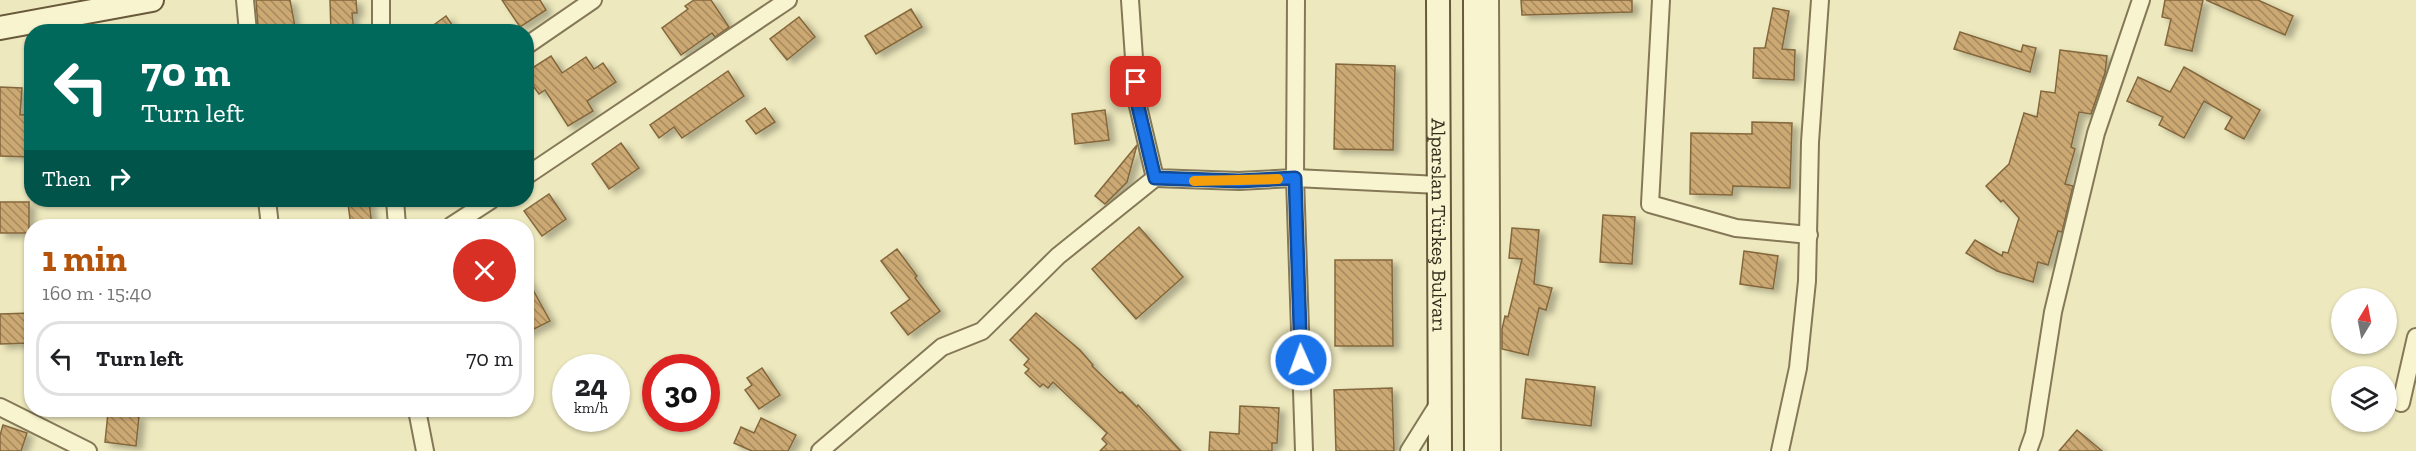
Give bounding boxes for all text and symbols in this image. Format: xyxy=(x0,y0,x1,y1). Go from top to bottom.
text: 70 m xyxy=(141,46,231,97)
icon: left xyxy=(42,48,120,126)
pin xyxy=(1110,56,1161,107)
icon: arrive xyxy=(1119,65,1152,98)
text: Turn left xyxy=(141,97,244,129)
street label: Alparslan Türkeş Bulvarı xyxy=(1427,118,1451,332)
icon: right xyxy=(103,162,136,195)
text: Then xyxy=(42,165,91,192)
text: 1 min xyxy=(42,237,127,280)
button: close xyxy=(453,239,516,302)
text: 160 m · 15:40 xyxy=(42,281,152,305)
north arrow xyxy=(2331,288,2397,354)
map controls xyxy=(2331,288,2397,432)
position arrow xyxy=(1269,328,1333,392)
icon: left xyxy=(45,342,78,375)
text: Turn left xyxy=(96,345,183,372)
text: 70 m xyxy=(466,345,513,372)
speed limit sign: 30 xyxy=(642,354,720,432)
button: layers xyxy=(2331,366,2397,432)
text: 24 xyxy=(574,368,608,404)
text: km/h xyxy=(574,399,608,417)

